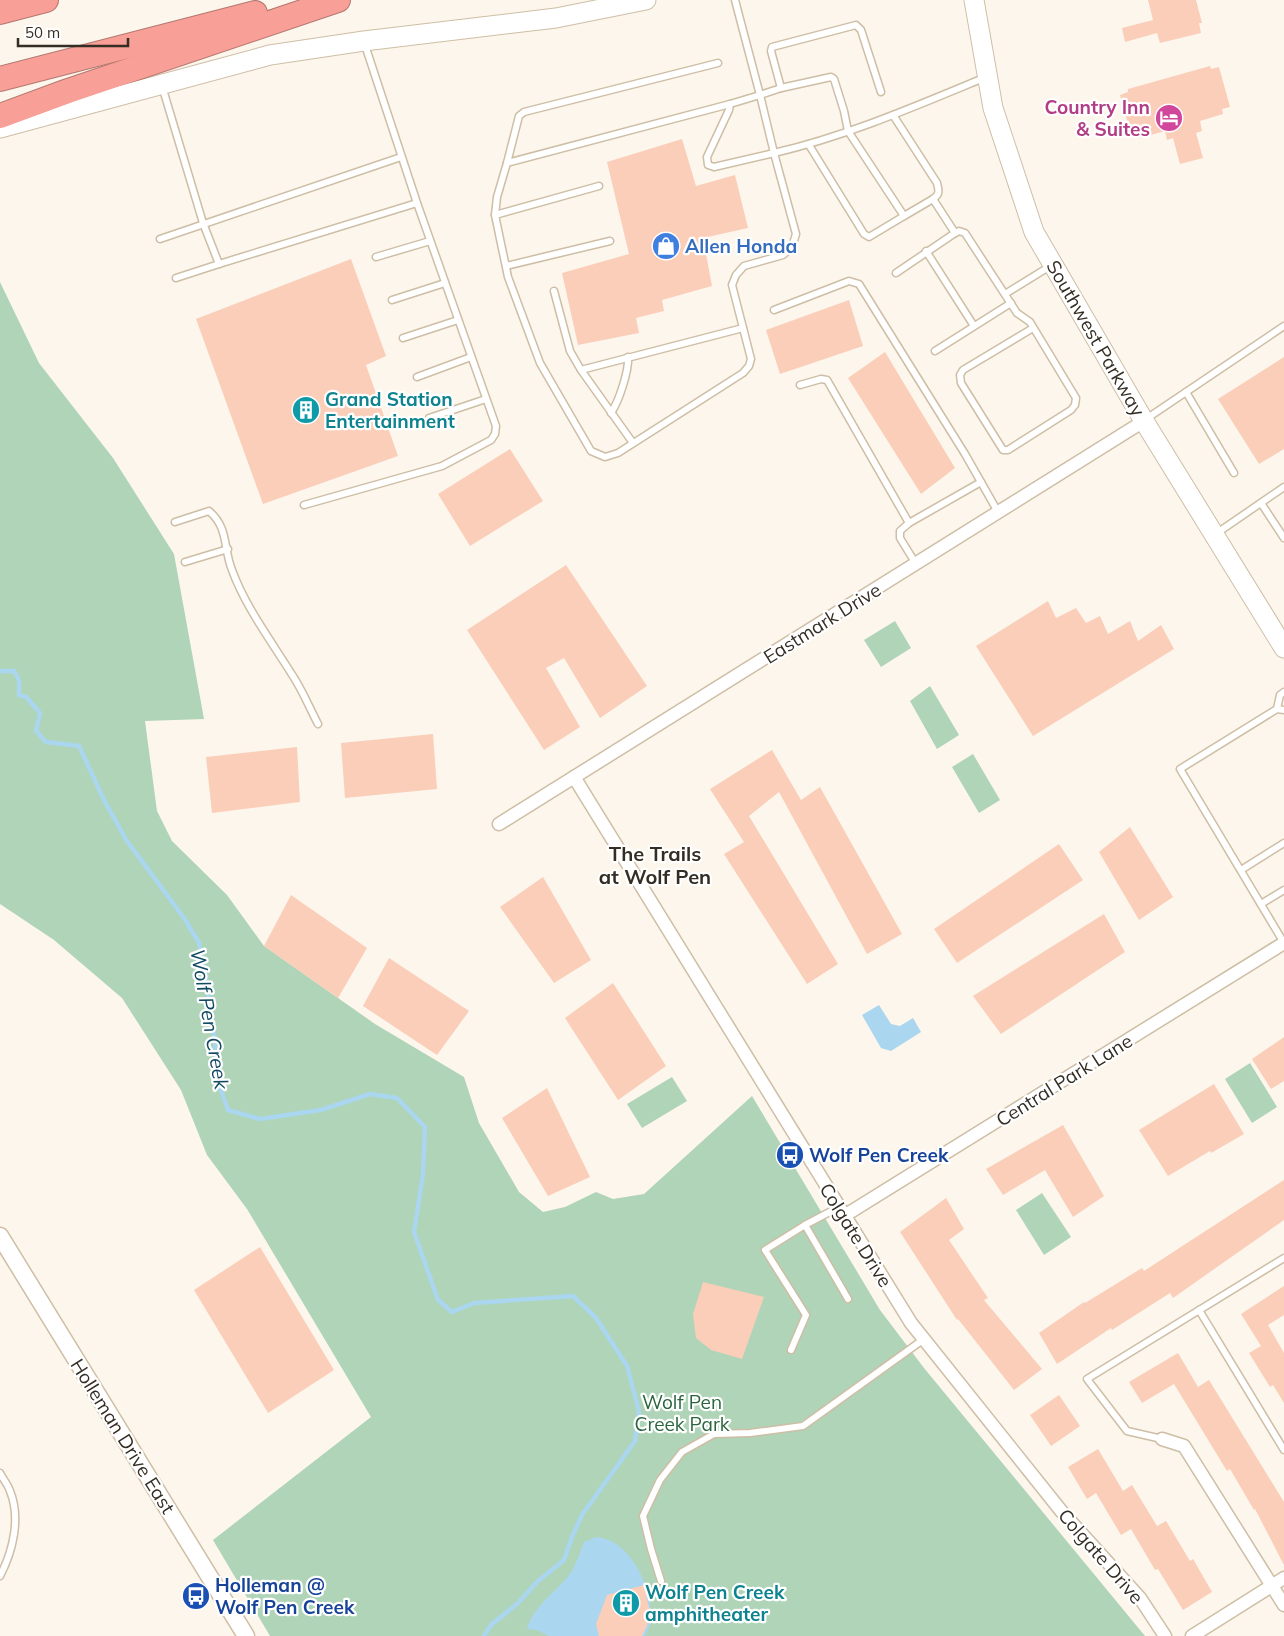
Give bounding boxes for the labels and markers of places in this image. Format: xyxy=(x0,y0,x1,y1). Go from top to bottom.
place label: Country Inn & Suites xyxy=(1045,95,1150,141)
hotel icon: Country Inn & Suites xyxy=(1154,103,1184,133)
shop icon: Allen Honda xyxy=(651,231,681,261)
place label: Allen Honda xyxy=(685,234,797,258)
place label: Grand Station Entertainment xyxy=(325,387,455,433)
building icon: Grand Station Entertainment xyxy=(291,395,321,425)
bus stop icon: Wolf Pen Creek xyxy=(775,1140,805,1170)
place label: Wolf Pen Creek xyxy=(809,1143,949,1167)
place label: Holleman @ Wolf Pen Creek xyxy=(215,1573,355,1619)
place label: Wolf Pen Creek amphitheater xyxy=(645,1580,785,1626)
bus stop icon: Holleman @ Wolf Pen Creek xyxy=(181,1581,211,1611)
building icon: Wolf Pen Creek amphitheater xyxy=(611,1588,641,1618)

